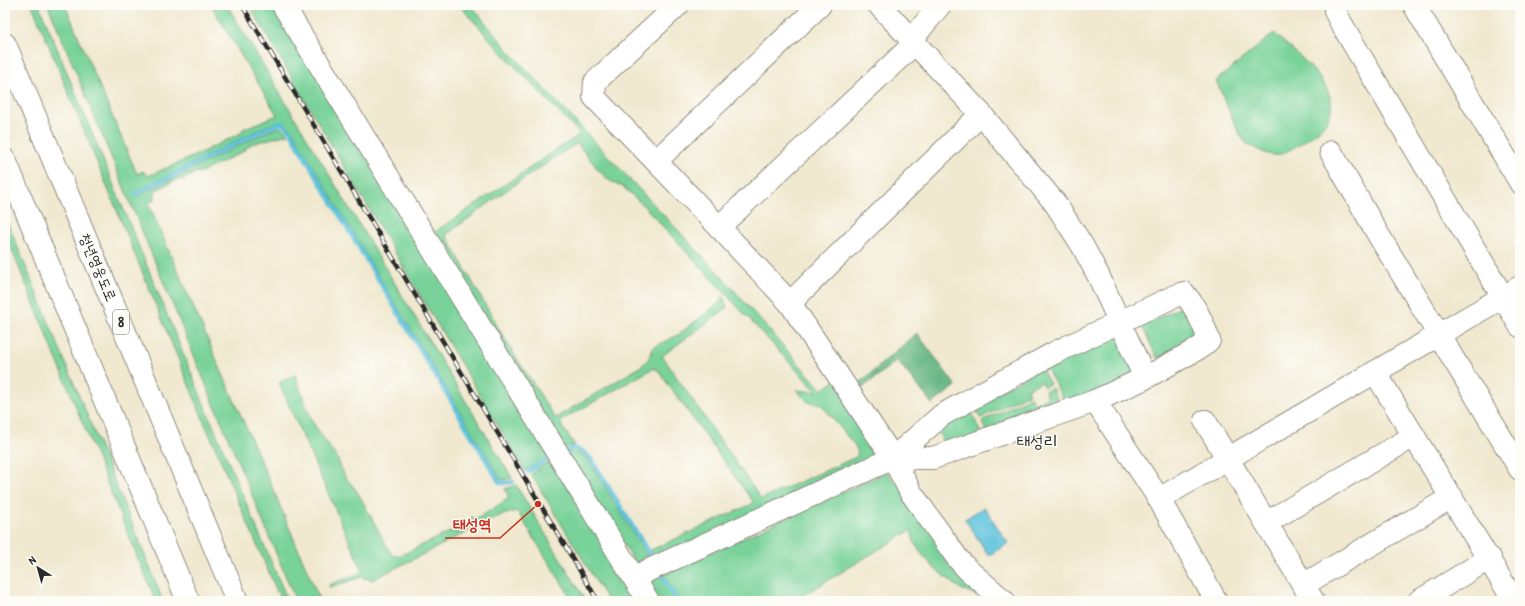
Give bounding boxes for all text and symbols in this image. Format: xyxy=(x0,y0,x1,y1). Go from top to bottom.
street label: 청년영웅도로 xyxy=(75,229,122,304)
road number: 8 xyxy=(113,310,129,334)
district label: 태성리 xyxy=(1016,429,1058,452)
callout: 태성역 xyxy=(445,510,500,538)
text: 태성역 xyxy=(453,513,491,535)
north arrow xyxy=(18,548,58,588)
text: N xyxy=(25,553,39,567)

